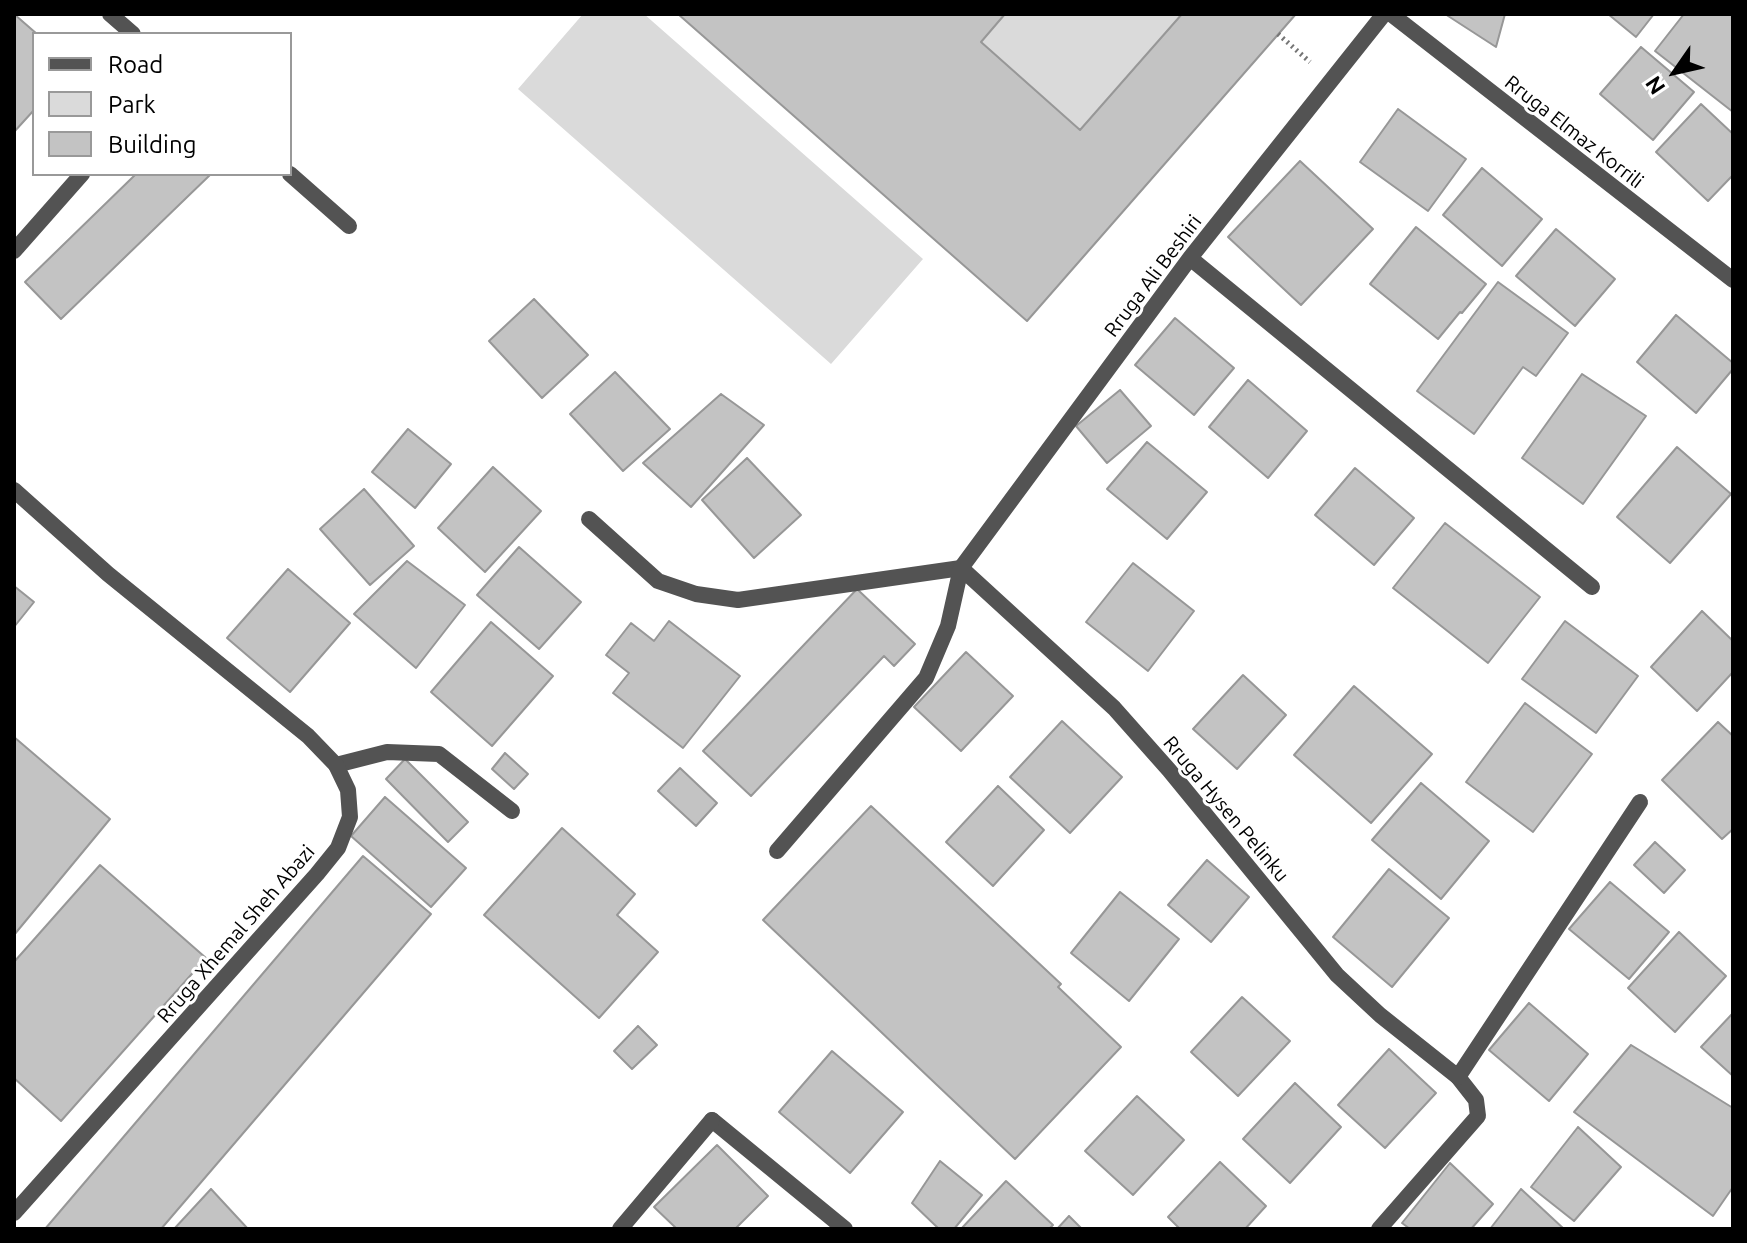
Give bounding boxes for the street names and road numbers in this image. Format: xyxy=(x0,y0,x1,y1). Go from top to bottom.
street label: Rruga Elmaz Korrili xyxy=(1500,70,1648,194)
street label: Rruga Ali Beshiri xyxy=(1099,210,1207,342)
street label: Rruga Hysen Pelinku xyxy=(1158,731,1294,887)
street label: Rruga Xhemal Sheh Abazi xyxy=(152,840,320,1028)

